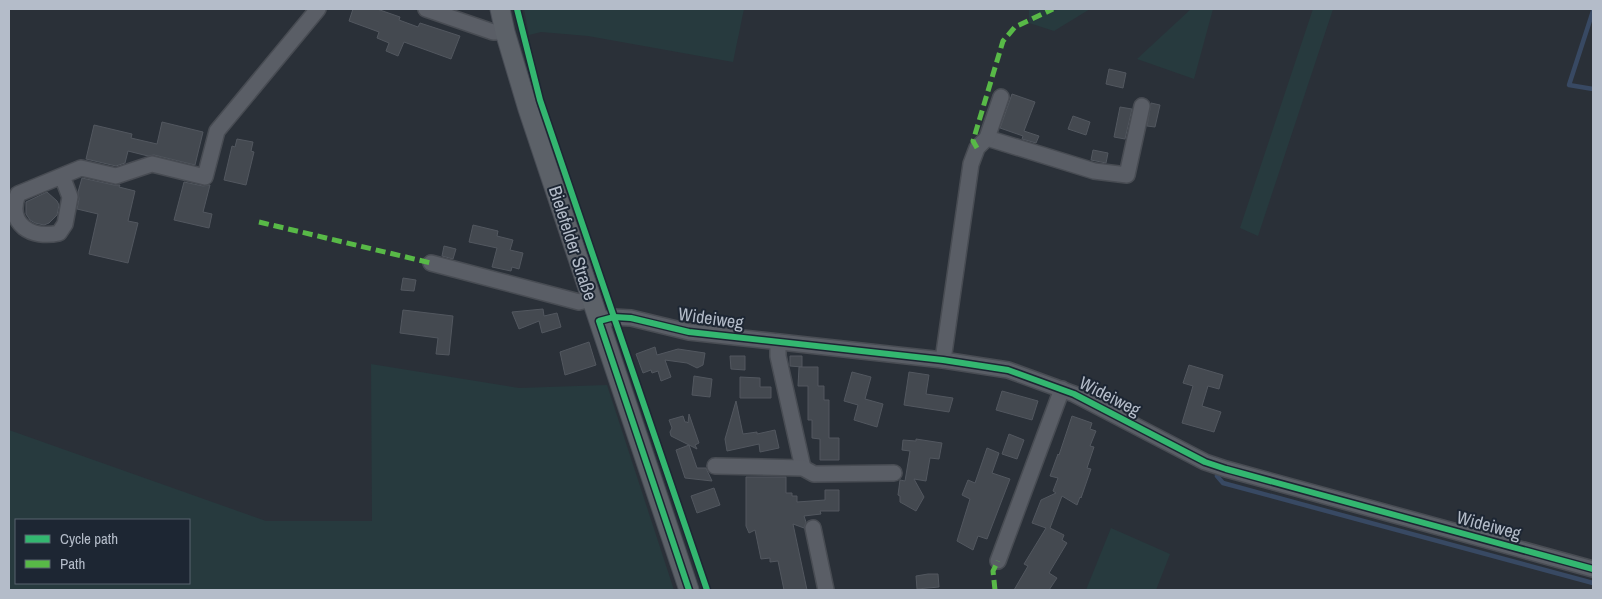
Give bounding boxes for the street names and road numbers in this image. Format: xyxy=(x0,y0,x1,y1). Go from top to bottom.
street label: Bielefelder Straße xyxy=(543,183,603,303)
street label: Wideiweg xyxy=(677,301,746,335)
street label: Wideiweg xyxy=(1075,370,1146,422)
street label: Wideiweg xyxy=(1454,504,1525,546)

